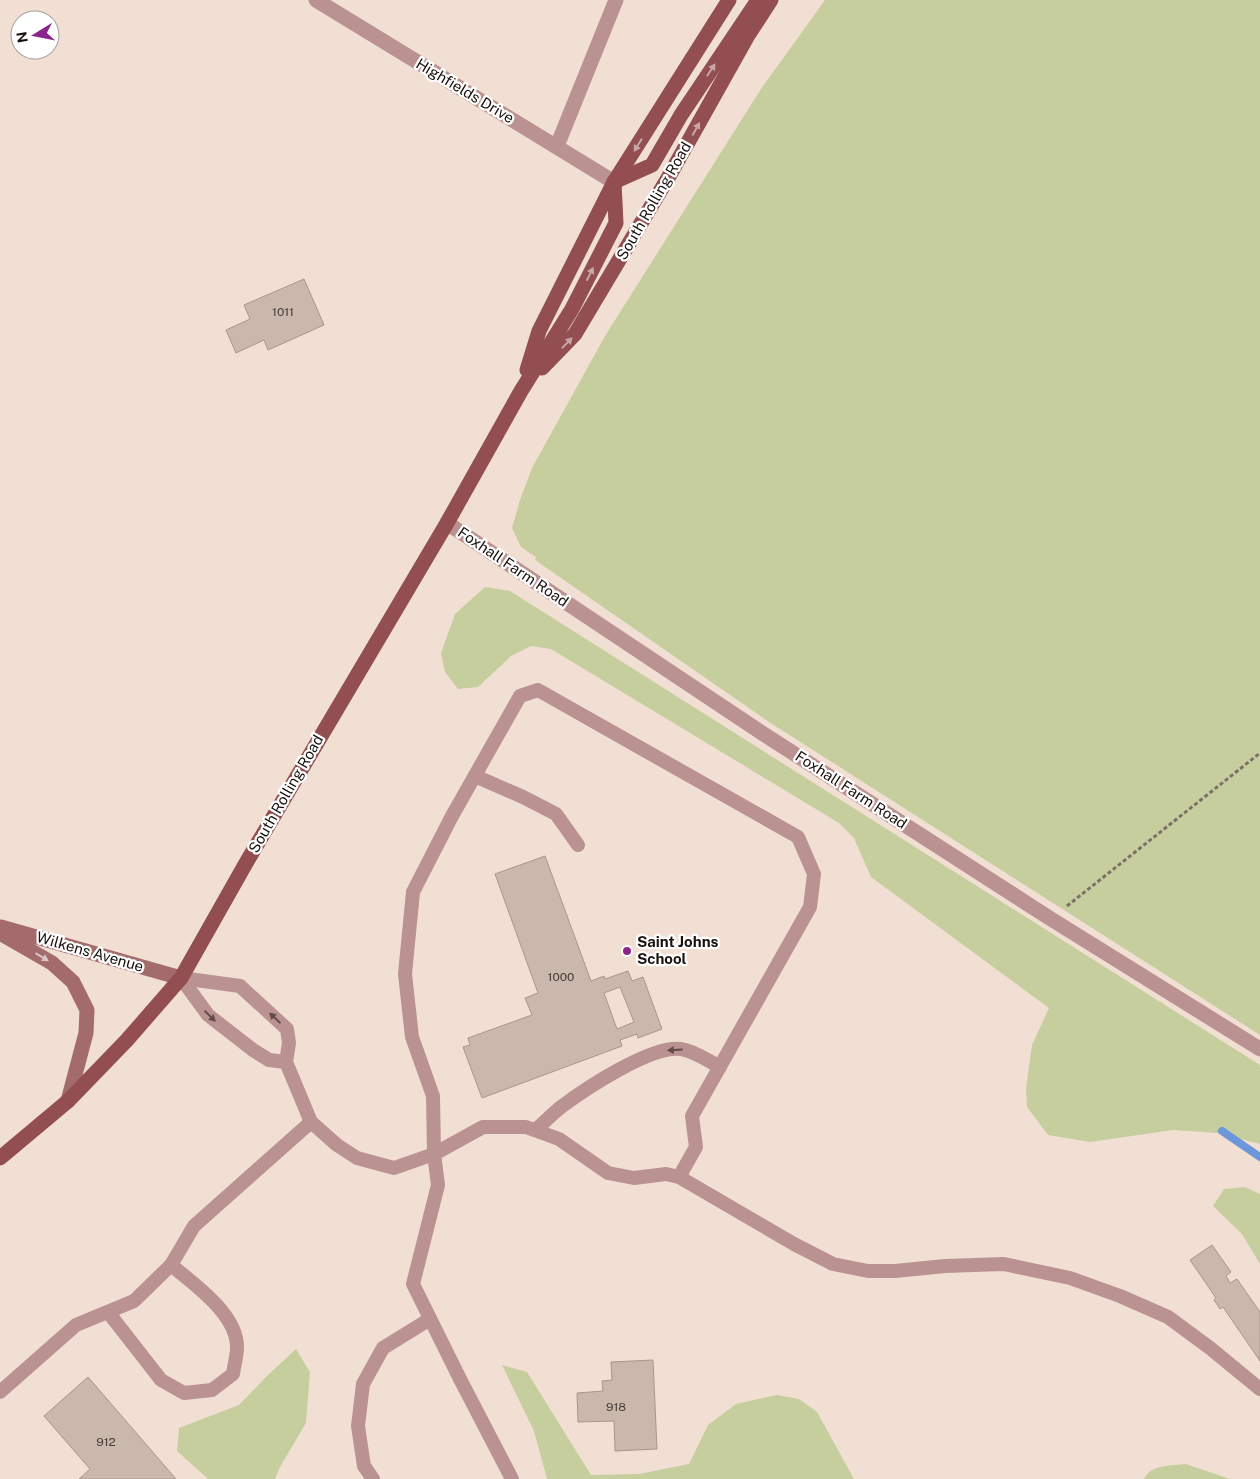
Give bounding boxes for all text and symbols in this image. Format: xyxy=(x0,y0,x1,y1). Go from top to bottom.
north arrow xyxy=(10,10,60,60)
text: N xyxy=(13,30,31,44)
street label: Highfields Drive xyxy=(413,55,517,126)
one-way arrow xyxy=(706,63,716,77)
one-way arrow xyxy=(692,122,700,137)
one-way arrow xyxy=(633,138,642,151)
street label: South Rolling Road xyxy=(613,139,694,263)
one-way arrow xyxy=(586,267,594,281)
house number: 1011 xyxy=(272,305,294,319)
one-way arrow xyxy=(561,337,573,349)
street label: Foxhall Farm Road xyxy=(455,523,572,610)
street label: South Rolling Road xyxy=(245,732,326,856)
street label: Foxhall Farm Road xyxy=(792,747,910,832)
street label: Wilkens Avenue xyxy=(35,928,146,975)
place label: Saint Johns School xyxy=(637,933,718,967)
marker: Saint Johns School xyxy=(621,945,633,957)
one-way arrow xyxy=(35,953,49,962)
house number: 1000 xyxy=(548,970,574,984)
one-way arrow xyxy=(204,1010,216,1022)
one-way arrow xyxy=(270,1012,282,1024)
one-way arrow xyxy=(667,1047,683,1055)
house number: 918 xyxy=(606,1400,626,1414)
house number: 912 xyxy=(96,1435,116,1449)

